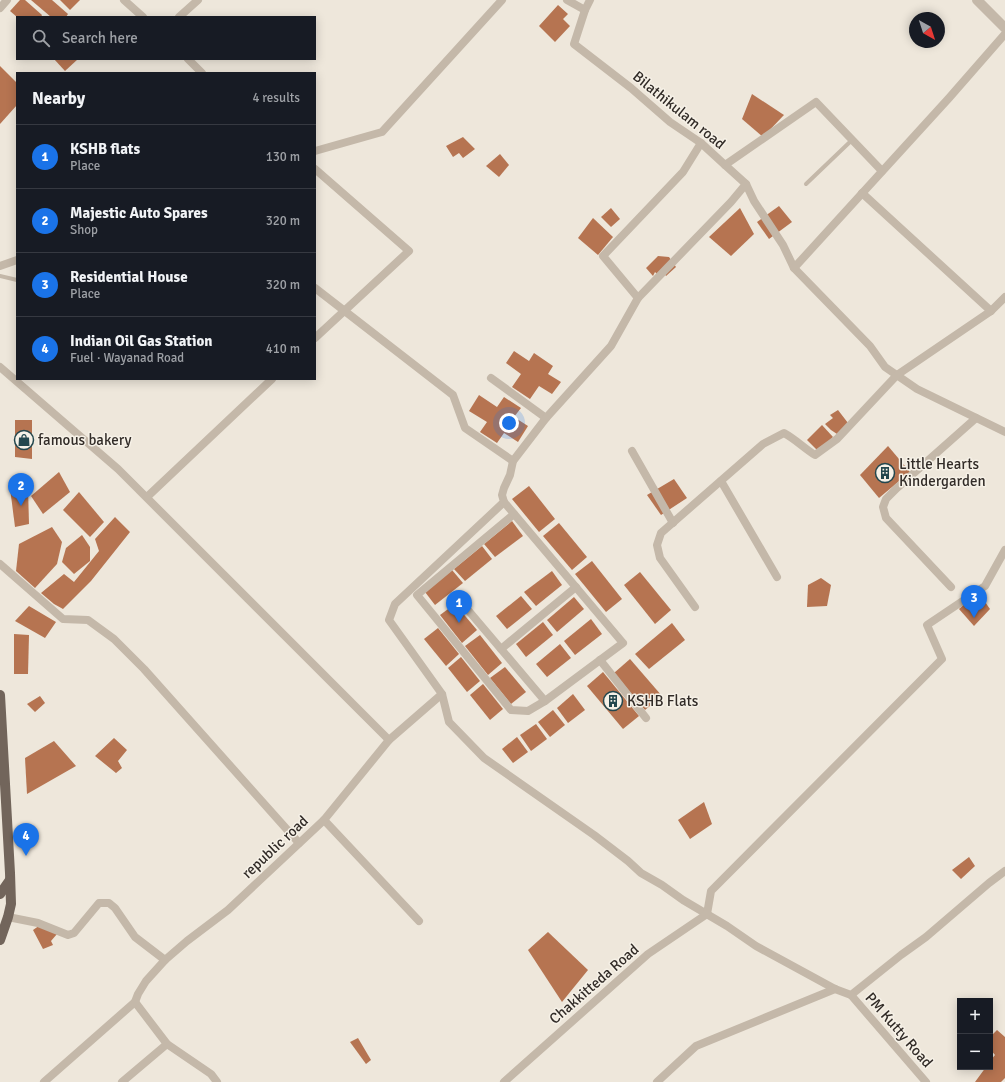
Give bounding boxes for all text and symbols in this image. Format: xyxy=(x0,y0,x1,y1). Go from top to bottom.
north arrow xyxy=(909,12,945,48)
search box xyxy=(16,16,316,60)
icon: search xyxy=(30,27,52,49)
text: Search here xyxy=(62,29,138,47)
street label: Bilathikulam road xyxy=(629,67,729,153)
text: Nearby xyxy=(32,88,85,109)
text: 4 results xyxy=(252,90,300,106)
text: KSHB flats xyxy=(70,140,140,158)
text: 1 xyxy=(41,149,49,165)
text: 130 m xyxy=(266,149,300,165)
text: Place xyxy=(70,158,100,174)
text: Majestic Auto Spares xyxy=(70,204,208,222)
text: 2 xyxy=(41,213,49,229)
text: 320 m xyxy=(266,213,300,229)
text: Shop xyxy=(70,222,98,238)
text: Residential House xyxy=(70,268,188,286)
text: 3 xyxy=(41,277,49,293)
text: 320 m xyxy=(266,277,300,293)
text: Place xyxy=(70,286,100,302)
text: Indian Oil Gas Station xyxy=(70,332,212,350)
text: 4 xyxy=(41,341,49,357)
text: 410 m xyxy=(266,341,300,357)
text: Fuel · Wayanad Road xyxy=(70,350,184,366)
your location xyxy=(499,413,519,433)
shop icon: famous bakery xyxy=(13,429,35,451)
place label: famous bakery xyxy=(38,431,132,449)
place label: Little Hearts Kindergarden xyxy=(899,455,986,490)
building icon: Little Hearts Kindergarden xyxy=(874,462,896,484)
pin: 2 xyxy=(8,473,34,506)
pin: 3 xyxy=(961,585,987,618)
pin: 1 xyxy=(446,590,472,623)
building icon: KSHB Flats xyxy=(602,690,624,712)
place label: KSHB Flats xyxy=(627,692,699,710)
street label: republic road xyxy=(238,812,312,882)
pin: 4 xyxy=(13,823,39,856)
street label: Chakkitteda Road xyxy=(546,940,642,1028)
street label: PM Kutty Road xyxy=(862,989,937,1071)
map controls xyxy=(957,998,993,1070)
button: + xyxy=(957,998,993,1034)
button: − xyxy=(957,1034,993,1070)

